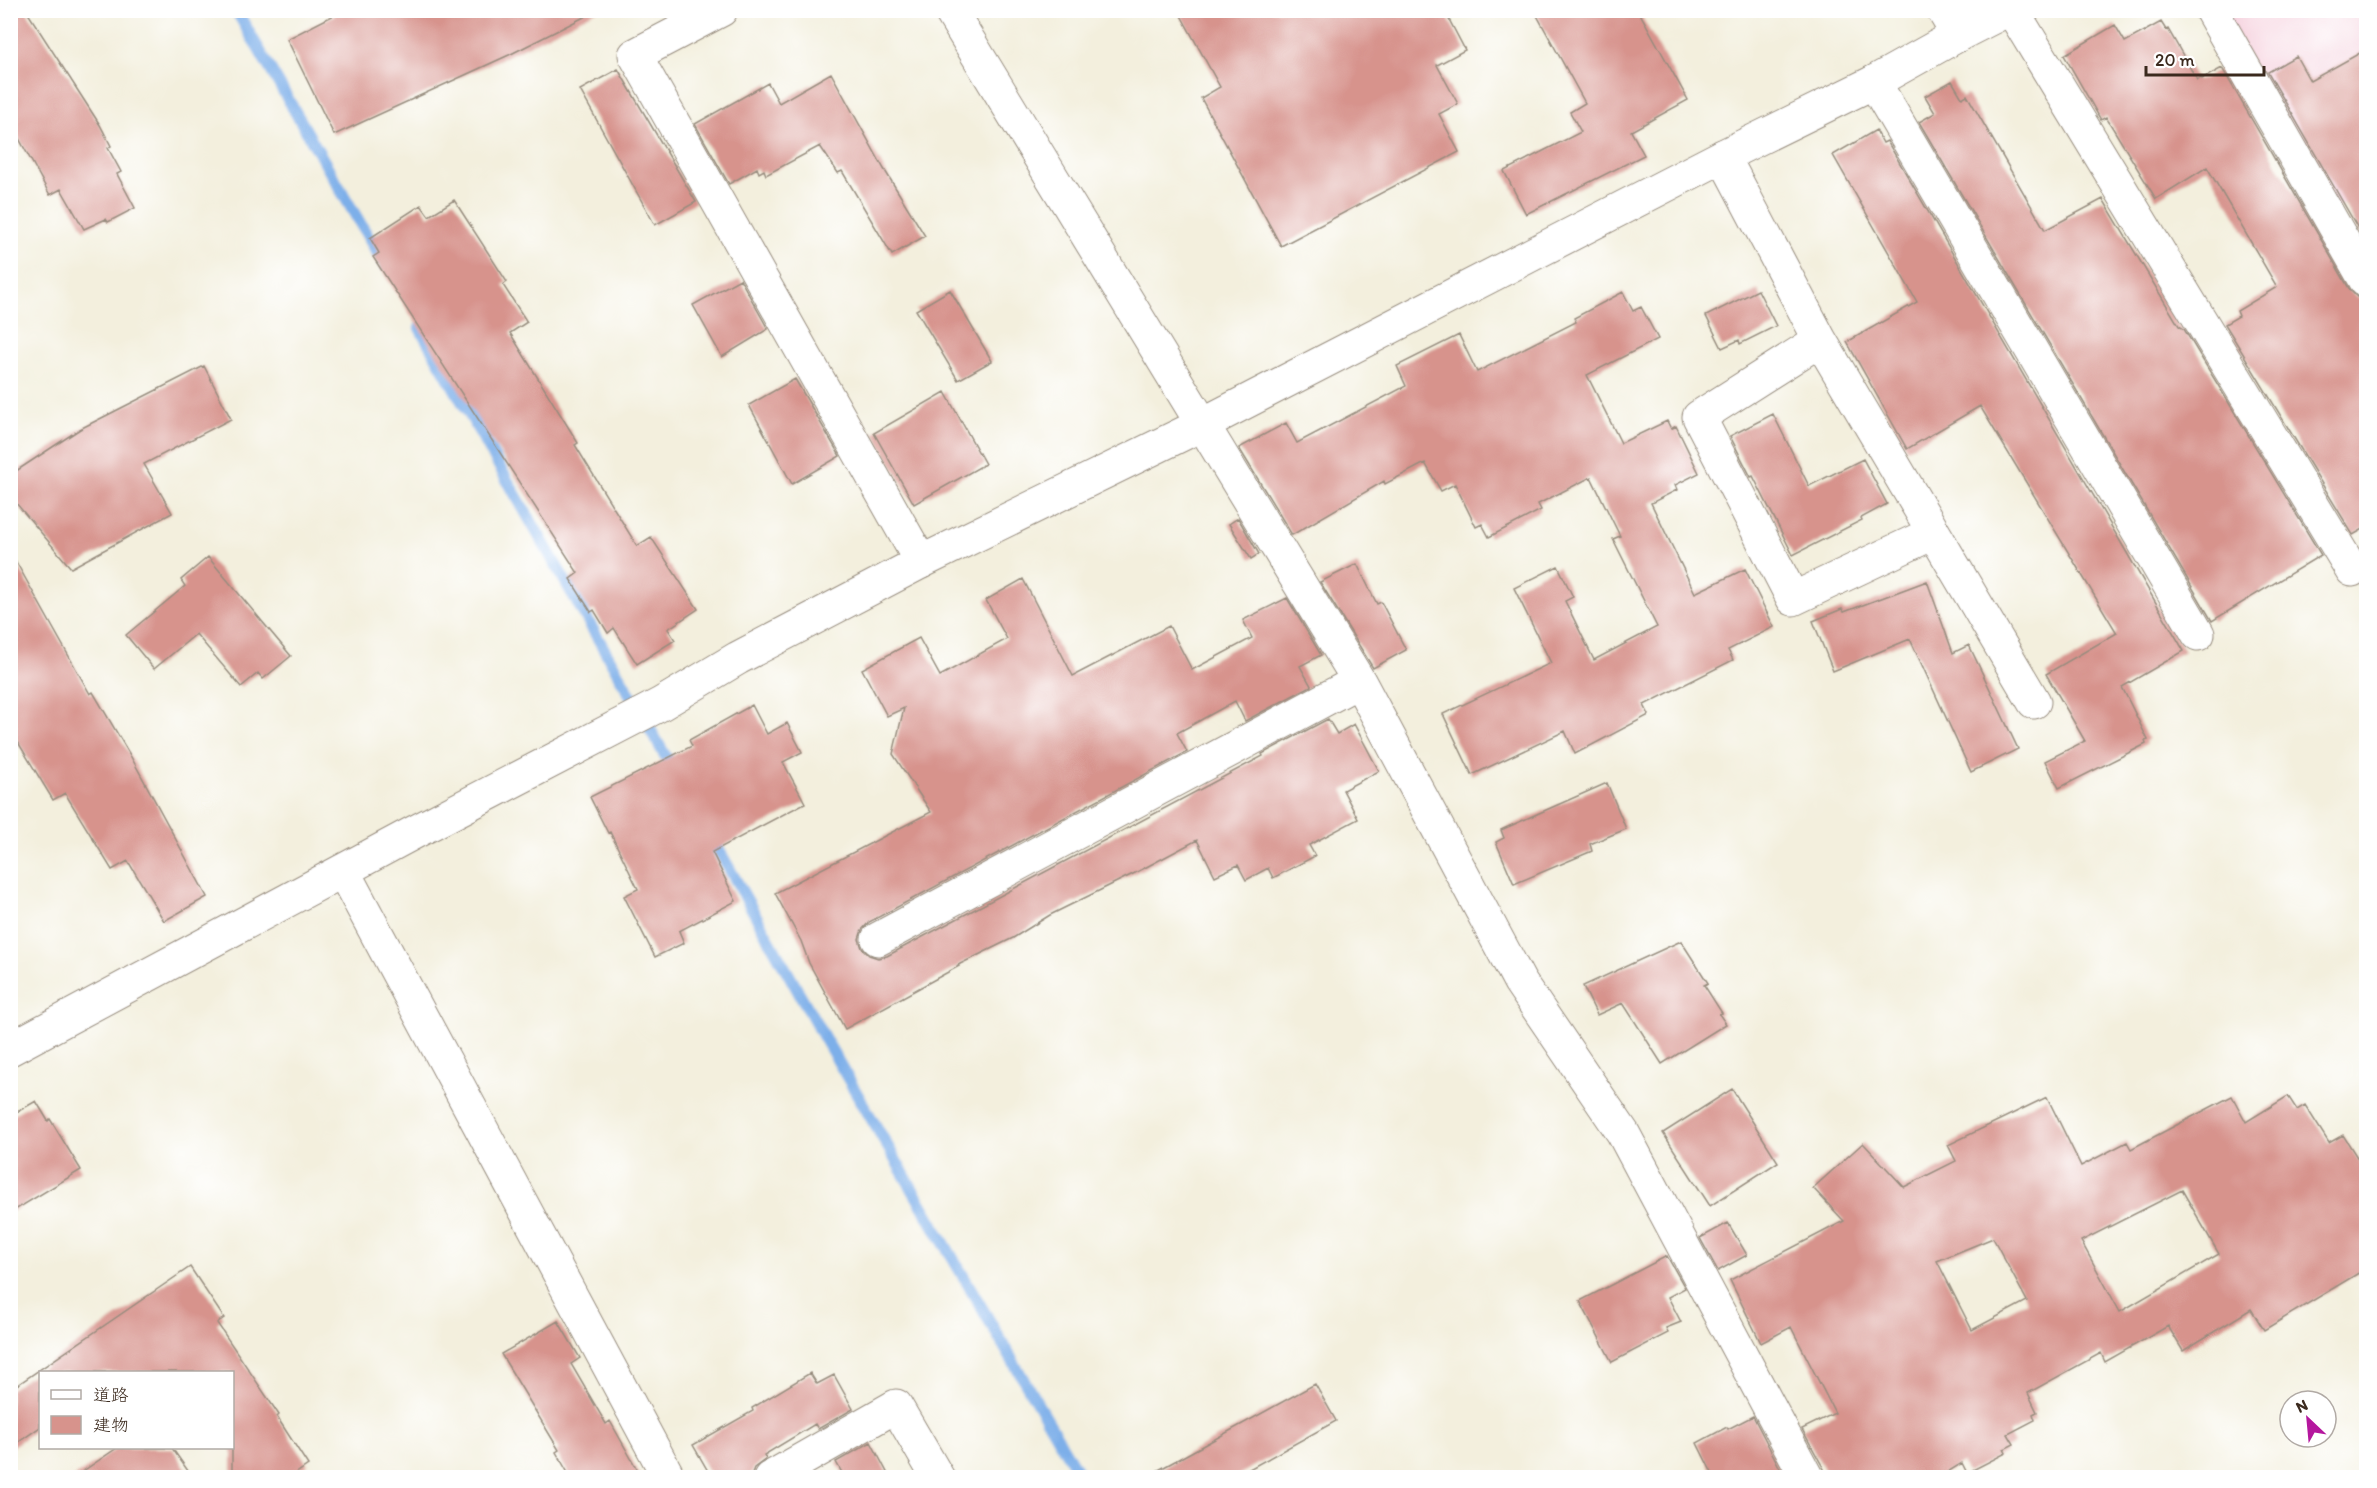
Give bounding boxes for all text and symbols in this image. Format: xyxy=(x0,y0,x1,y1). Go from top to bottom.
scale bar xyxy=(2146,39,2264,77)
text: 20 m xyxy=(2155,49,2195,71)
legend xyxy=(39,1371,234,1449)
text: 道路 xyxy=(93,1384,129,1406)
north arrow xyxy=(2278,1389,2338,1449)
text: N xyxy=(2293,1395,2311,1417)
text: 建物 xyxy=(93,1414,129,1436)

